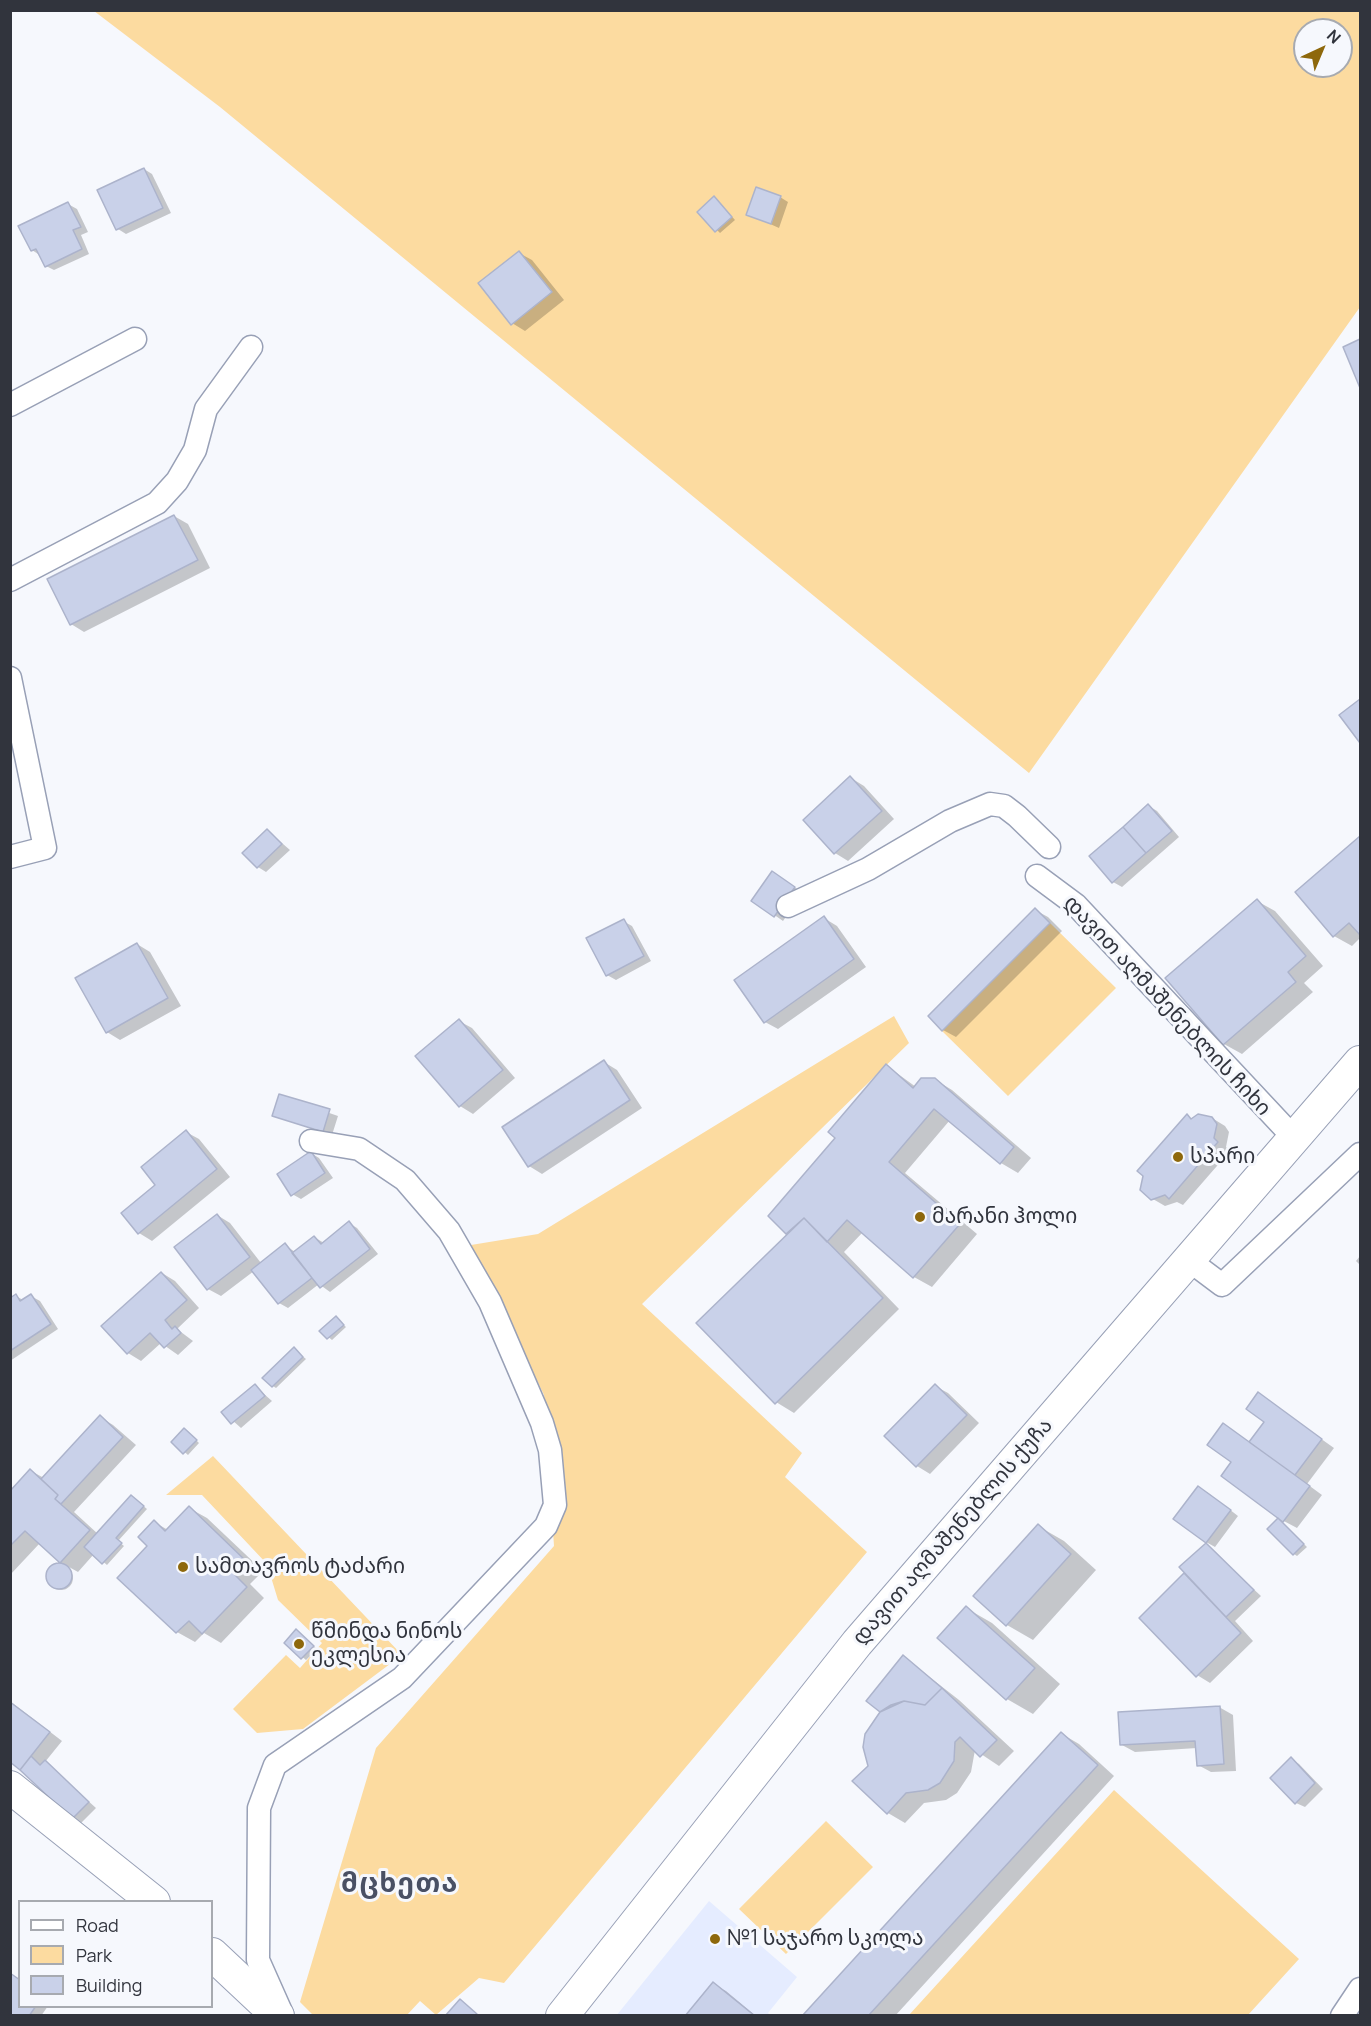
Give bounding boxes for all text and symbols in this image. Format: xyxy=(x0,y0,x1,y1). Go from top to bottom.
north arrow xyxy=(1293,18,1353,78)
text: N xyxy=(1322,25,1346,48)
street label: დავით აღმაშენებლის ჩიხი xyxy=(1058,891,1276,1121)
place label: სპარი xyxy=(1190,1144,1255,1170)
marker: სპარი xyxy=(1171,1150,1185,1164)
place label: მარანი ჰოლი xyxy=(932,1204,1077,1230)
marker: მარანი ჰოლი xyxy=(913,1210,927,1224)
street label: დავით აღმაშენებლის ქუჩა xyxy=(848,1414,1058,1650)
place label: სამთავროს ტაძარი xyxy=(195,1554,405,1580)
marker: სამთავროს ტაძარი xyxy=(176,1560,190,1574)
place label: წმინდა ნინოს ეკლესია xyxy=(311,1619,462,1669)
marker: წმინდა ნინოს ეკლესია xyxy=(292,1637,306,1651)
district label: მცხეთა xyxy=(341,1868,459,1900)
legend xyxy=(18,1900,213,2008)
text: Road xyxy=(76,1913,119,1937)
place label: №1 საჯარო სკოლა xyxy=(727,1926,923,1952)
marker: №1 საჯარო სკოლა xyxy=(708,1932,722,1946)
text: Park xyxy=(76,1943,112,1967)
text: Building xyxy=(76,1973,142,1997)

